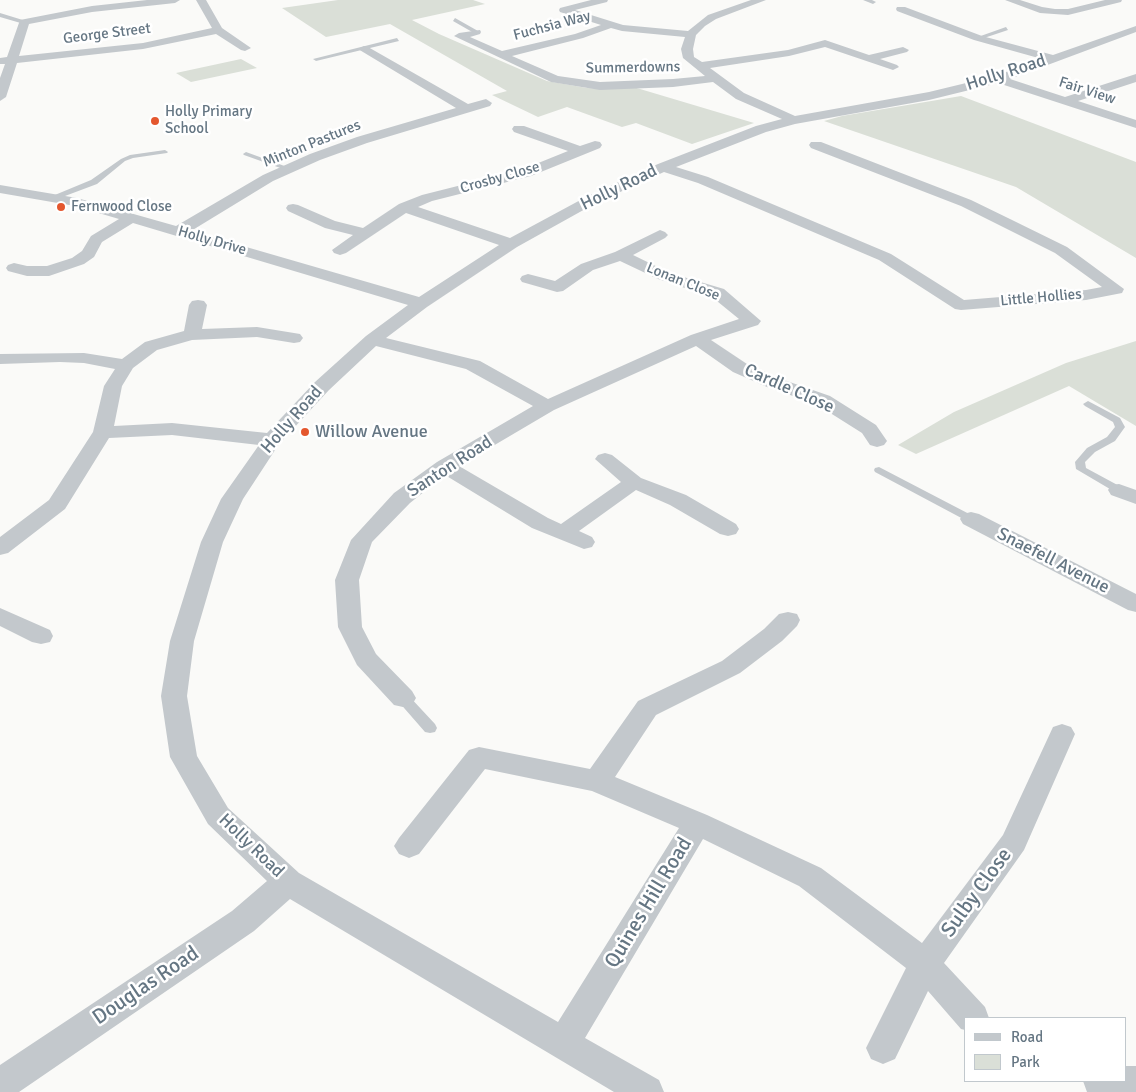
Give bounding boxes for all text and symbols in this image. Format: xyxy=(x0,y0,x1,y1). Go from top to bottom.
street label: Fuchsia Way xyxy=(512,7,592,45)
street label: George Street xyxy=(62,20,152,48)
street label: Holly Road xyxy=(963,50,1049,96)
street label: Summerdowns xyxy=(586,58,680,78)
street label: Fair View xyxy=(1056,73,1118,109)
place label: Holly Primary School xyxy=(165,103,252,138)
marker: Holly Primary School xyxy=(149,115,161,127)
street label: Minton Pastures xyxy=(260,116,364,172)
street label: Crosby Close xyxy=(458,158,542,198)
street label: Holly Road xyxy=(577,160,661,216)
place label: Fernwood Close xyxy=(71,198,172,216)
marker: Fernwood Close xyxy=(55,201,67,213)
street label: Holly Drive xyxy=(176,223,248,259)
street label: Lonan Close xyxy=(644,259,722,305)
street label: Little Hollies xyxy=(1000,285,1082,311)
street label: Cardle Close xyxy=(741,360,837,418)
street label: Holly Road xyxy=(257,382,327,458)
place label: Willow Avenue xyxy=(315,421,428,443)
marker: Willow Avenue xyxy=(299,426,311,438)
street label: Santon Road xyxy=(404,432,496,502)
street label: Snaefell Avenue xyxy=(993,523,1113,599)
street label: Holly Road xyxy=(214,810,288,882)
street label: Quines Hill Road xyxy=(600,833,698,973)
street label: Sulby Close xyxy=(936,843,1018,943)
street label: Douglas Road xyxy=(88,941,204,1031)
legend xyxy=(964,1017,1126,1082)
text: Road xyxy=(1011,1028,1043,1046)
text: Park xyxy=(1011,1053,1040,1071)

